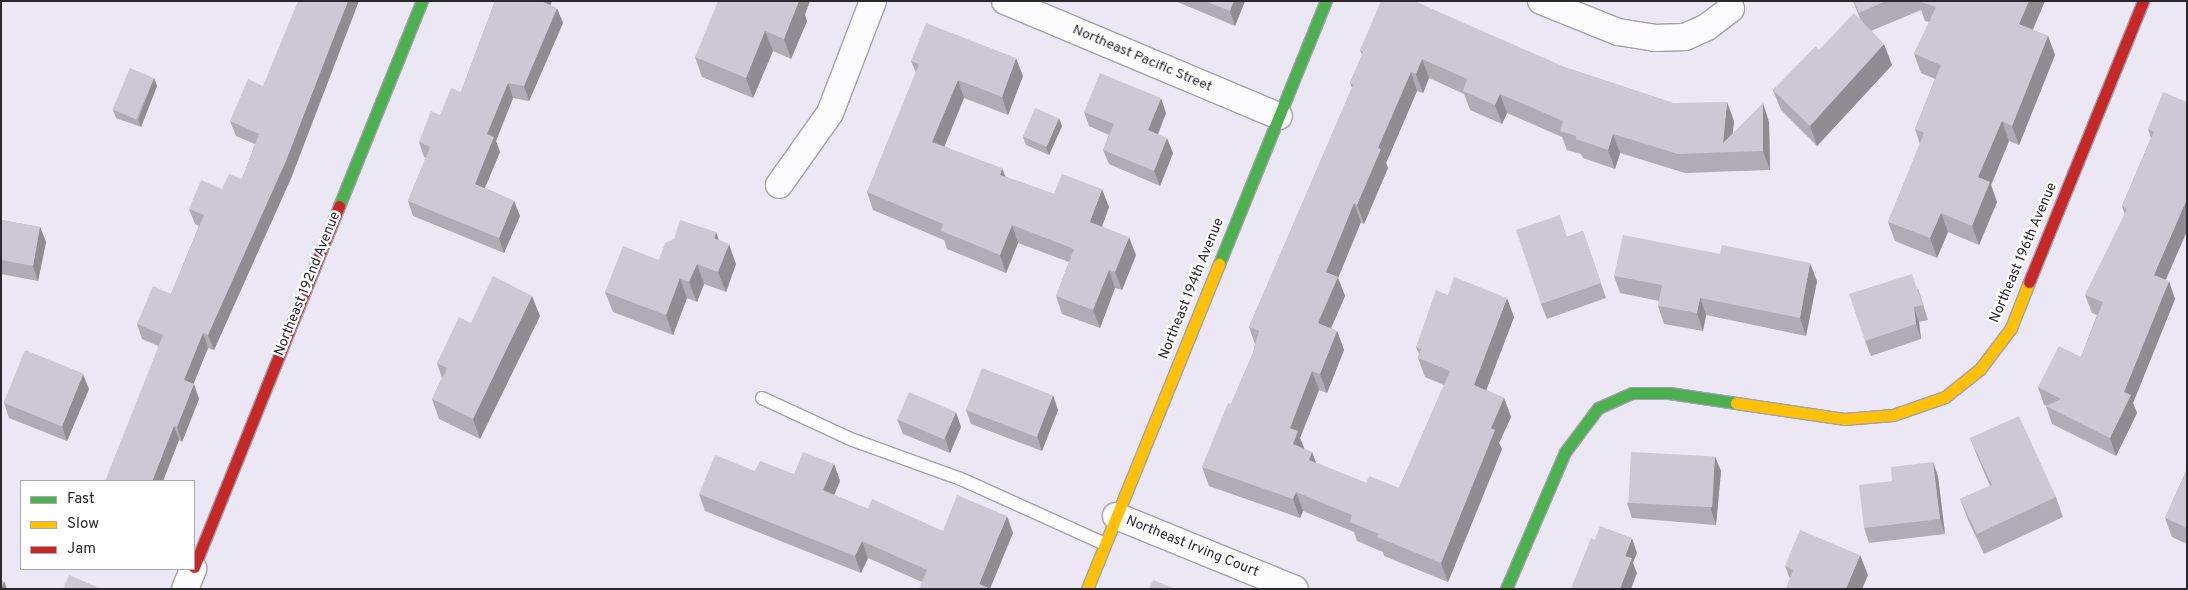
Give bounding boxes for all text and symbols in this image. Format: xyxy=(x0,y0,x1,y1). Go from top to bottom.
street label: Northeast Pacific Street xyxy=(1070,22,1214,96)
street label: Northeast 196th Avenue xyxy=(1987,180,2061,326)
street label: Northeast 192nd Avenue xyxy=(271,209,345,359)
street label: Northeast 194th Avenue xyxy=(1156,216,1228,362)
legend xyxy=(20,480,195,570)
text: Fast xyxy=(67,490,95,509)
street label: Northeast Irving Court xyxy=(1123,513,1261,581)
text: Slow xyxy=(67,515,99,534)
text: Jam xyxy=(67,540,96,559)

